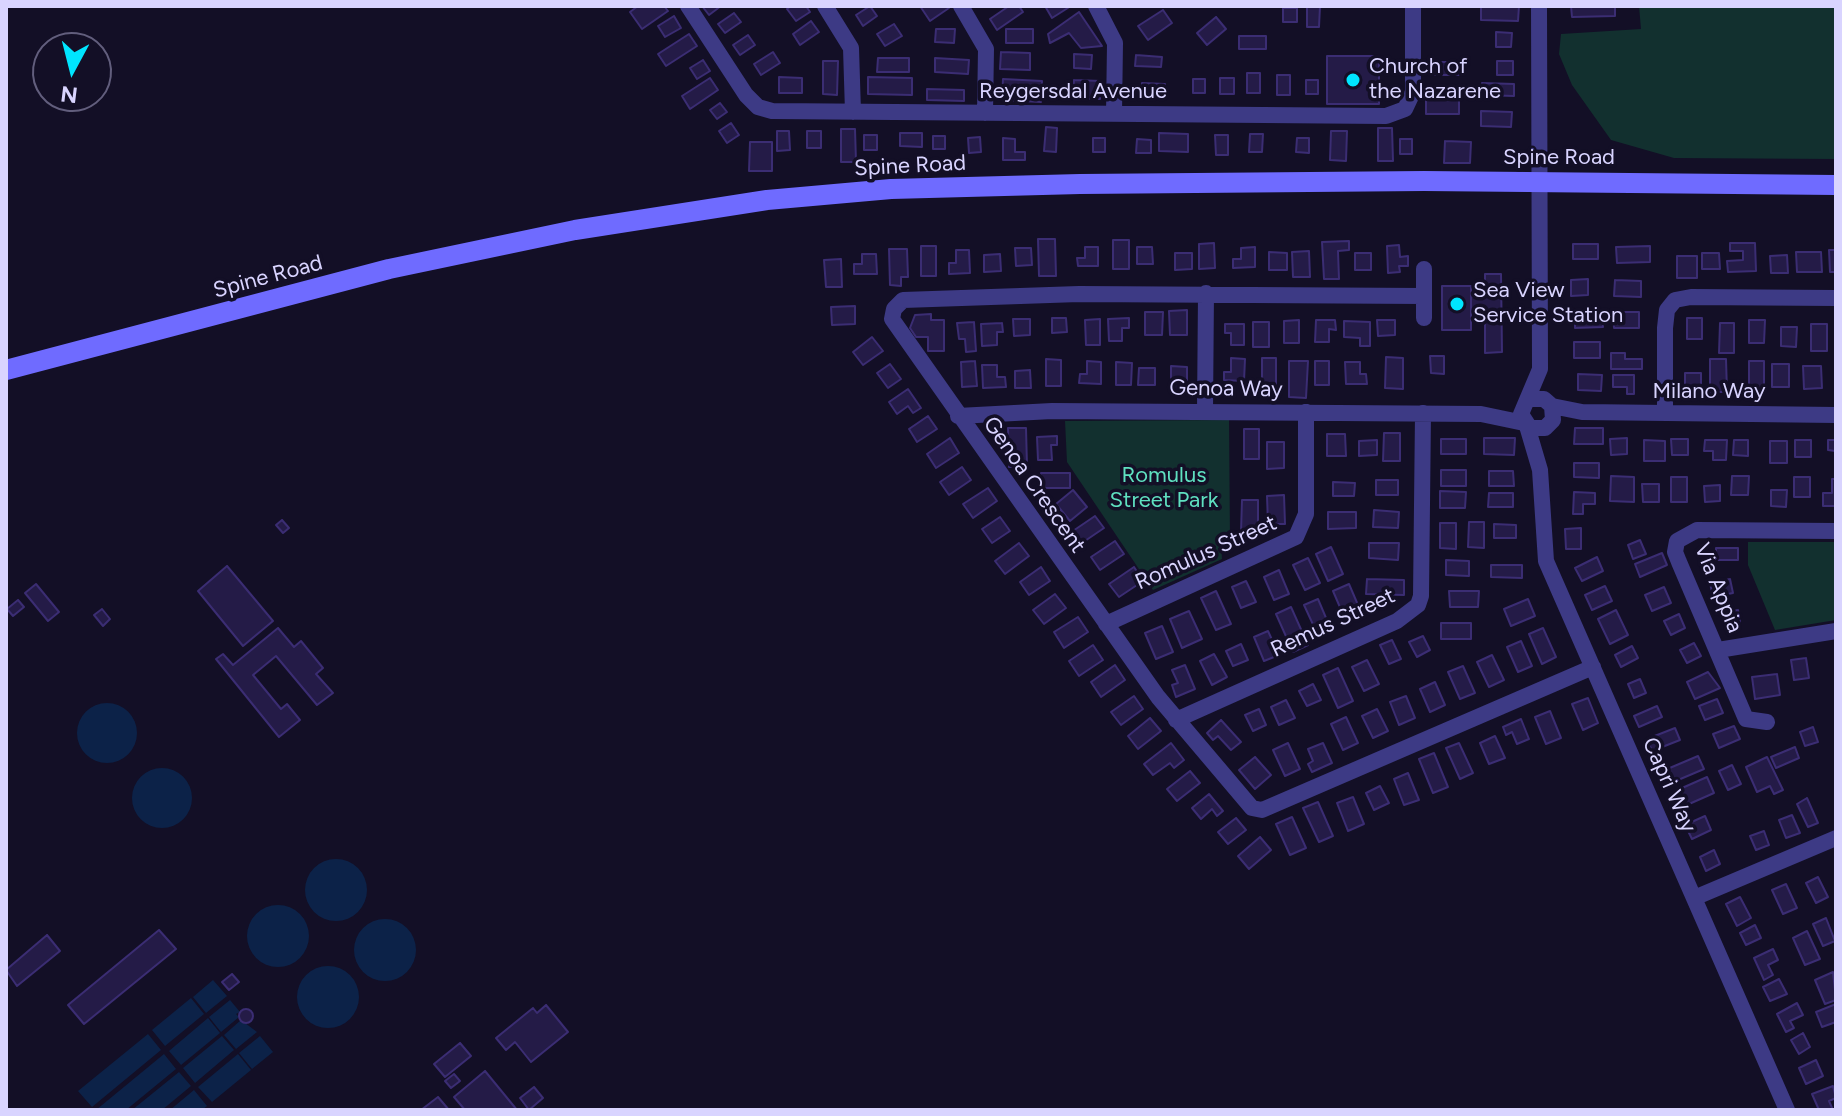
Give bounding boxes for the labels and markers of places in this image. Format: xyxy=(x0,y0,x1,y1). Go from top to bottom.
place label: Church of the Nazarene xyxy=(1369,54,1501,106)
marker: Church of the Nazarene xyxy=(1344,71,1362,89)
place label: Sea View Service Station xyxy=(1473,278,1623,330)
marker: Sea View Service Station xyxy=(1448,295,1466,313)

